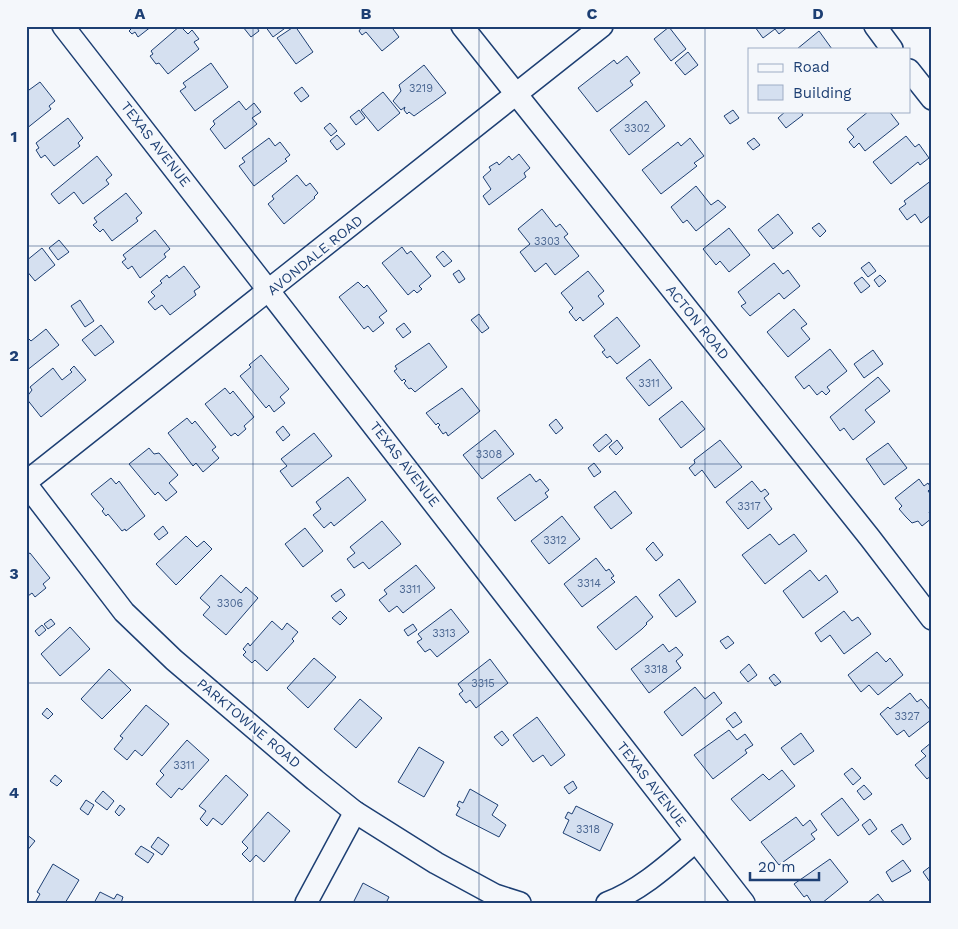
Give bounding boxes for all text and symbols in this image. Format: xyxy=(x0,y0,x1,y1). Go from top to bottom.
text: A xyxy=(135,4,146,23)
text: B xyxy=(361,4,372,23)
text: C xyxy=(587,4,598,23)
text: D xyxy=(812,4,824,23)
legend xyxy=(748,48,910,112)
text: Road xyxy=(793,58,830,76)
house number: 3219 xyxy=(409,82,433,95)
text: Building xyxy=(793,84,851,102)
street label: TEXAS AVENUE xyxy=(118,98,194,190)
house number: 3302 xyxy=(624,122,650,135)
text: 1 xyxy=(11,127,17,146)
street label: AVONDALE ROAD xyxy=(264,212,366,298)
house number: 3303 xyxy=(534,235,560,248)
street label: ACTON ROAD xyxy=(663,282,733,362)
text: 2 xyxy=(9,346,19,365)
house number: 3311 xyxy=(638,377,660,390)
street label: TEXAS AVENUE xyxy=(367,418,443,510)
house number: 3308 xyxy=(476,448,502,461)
house number: 3317 xyxy=(737,500,761,513)
house number: 3312 xyxy=(543,534,567,547)
text: 3 xyxy=(9,564,19,583)
house number: 3314 xyxy=(577,577,601,590)
house number: 3311 xyxy=(399,583,421,596)
house number: 3306 xyxy=(217,597,243,610)
house number: 3313 xyxy=(432,627,456,640)
house number: 3318 xyxy=(644,663,668,676)
street label: PARKTOWNE ROAD xyxy=(194,675,304,771)
house number: 3315 xyxy=(471,677,495,690)
house number: 3327 xyxy=(894,710,920,723)
street label: TEXAS AVENUE xyxy=(614,738,690,830)
house number: 3311 xyxy=(173,759,195,772)
text: 4 xyxy=(9,783,19,802)
house number: 3318 xyxy=(576,823,600,836)
scale bar xyxy=(750,849,819,881)
text: 20 m xyxy=(758,858,796,876)

